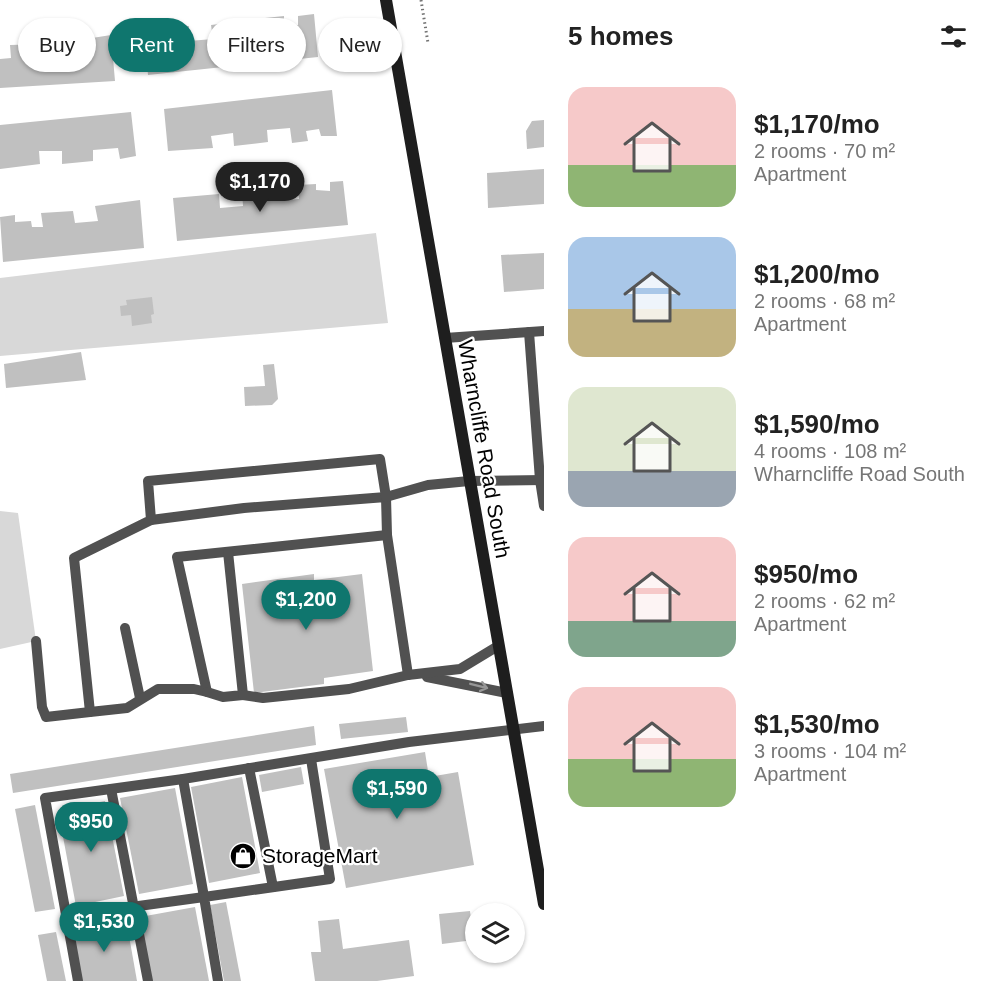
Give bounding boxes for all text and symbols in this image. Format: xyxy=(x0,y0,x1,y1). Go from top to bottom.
chip: Buy xyxy=(18,18,96,72)
chip: Rent xyxy=(108,18,195,72)
chip: Filters xyxy=(207,18,306,72)
chip: New xyxy=(318,18,402,72)
icon: filters xyxy=(937,20,970,53)
text: 5 homes xyxy=(568,21,674,51)
text: $1,170/mo xyxy=(754,109,880,139)
icon: home xyxy=(616,111,688,183)
text: 2 rooms · 70 m² xyxy=(754,140,895,162)
pin: $1,170 xyxy=(211,162,309,213)
text: Apartment xyxy=(754,163,846,185)
text: $1,170 xyxy=(229,170,291,192)
text: $1,200/mo xyxy=(754,259,880,289)
icon: home xyxy=(616,261,688,333)
text: 2 rooms · 68 m² xyxy=(754,290,895,312)
text: Apartment xyxy=(754,313,846,335)
street label: Wharncliffe Road South xyxy=(454,338,515,560)
text: $1,590/mo xyxy=(754,409,880,439)
icon: home xyxy=(616,411,688,483)
text: 4 rooms · 108 m² xyxy=(754,440,906,462)
text: Wharncliffe Road South xyxy=(754,463,965,485)
text: $950/mo xyxy=(754,559,858,589)
icon: home xyxy=(616,561,688,633)
pin: $1,200 xyxy=(257,580,355,631)
text: $1,200 xyxy=(275,588,337,610)
text: 2 rooms · 62 m² xyxy=(754,590,895,612)
text: Apartment xyxy=(754,613,846,635)
one-way arrow xyxy=(469,681,488,693)
text: $1,530/mo xyxy=(754,709,880,739)
icon: home xyxy=(616,711,688,783)
text: 3 rooms · 104 m² xyxy=(754,740,906,762)
text: Apartment xyxy=(754,763,846,785)
pin: $1,590 xyxy=(348,769,446,820)
text: $1,590 xyxy=(366,777,428,799)
pin: $950 xyxy=(55,802,127,853)
text: $950 xyxy=(69,810,113,832)
shop icon: StorageMart xyxy=(228,841,258,871)
place label: StorageMart xyxy=(262,844,378,867)
pin: $1,530 xyxy=(55,902,153,953)
map controls xyxy=(465,903,525,963)
button: layers xyxy=(465,903,525,963)
text: $1,530 xyxy=(73,910,135,932)

